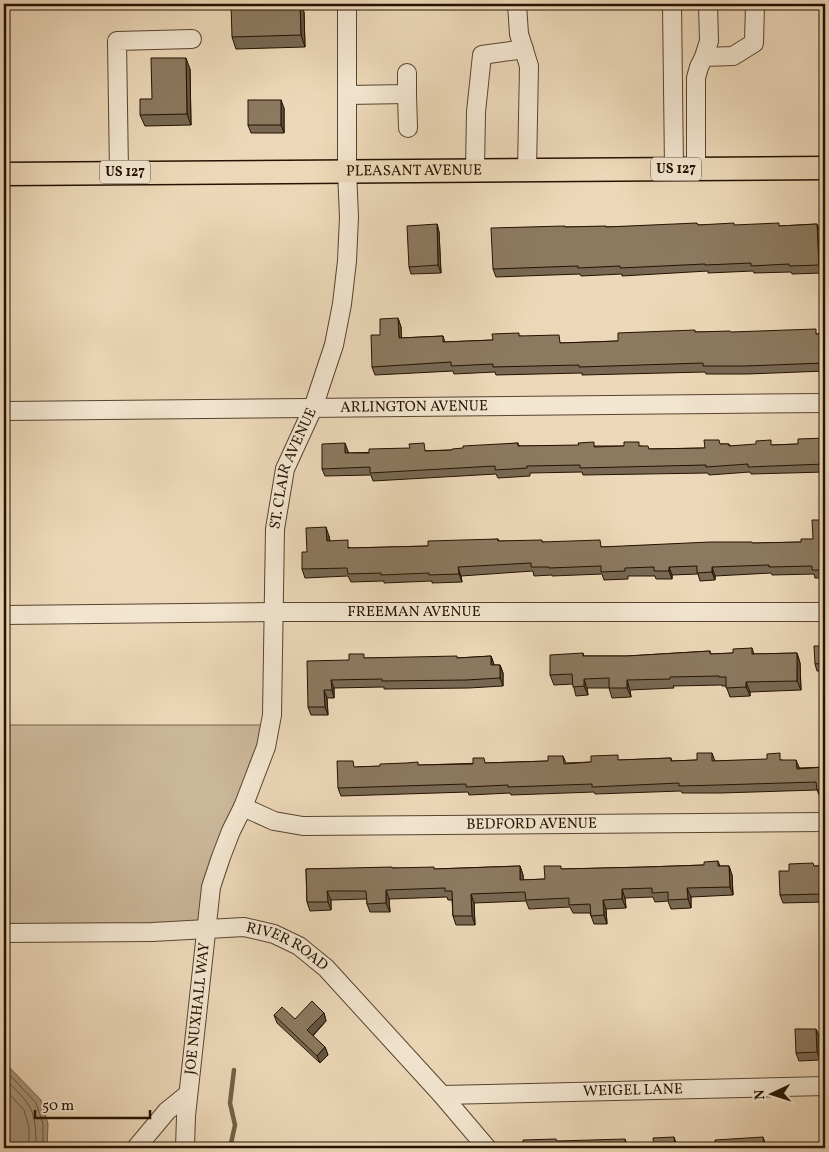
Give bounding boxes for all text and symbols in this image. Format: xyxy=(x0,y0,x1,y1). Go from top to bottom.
road number: US 127 xyxy=(651,157,701,180)
road number: US 127 xyxy=(100,160,150,183)
street label: PLEASANT AVENUE xyxy=(346,160,482,182)
street label: ARLINGTON AVENUE xyxy=(340,396,488,418)
street label: ST. CLAIR AVENUE xyxy=(265,404,322,531)
street label: FREEMAN AVENUE xyxy=(347,602,481,623)
street label: BEDFORD AVENUE xyxy=(466,813,597,835)
street label: RIVER ROAD xyxy=(244,917,333,976)
street label: JOE NUXHALL WAY xyxy=(180,941,215,1076)
north arrow xyxy=(746,1070,796,1120)
street label: WEIGEL LANE xyxy=(583,1079,683,1102)
scale bar xyxy=(35,1087,150,1119)
text: N xyxy=(751,1089,770,1101)
text: 50 m xyxy=(42,1096,74,1117)

